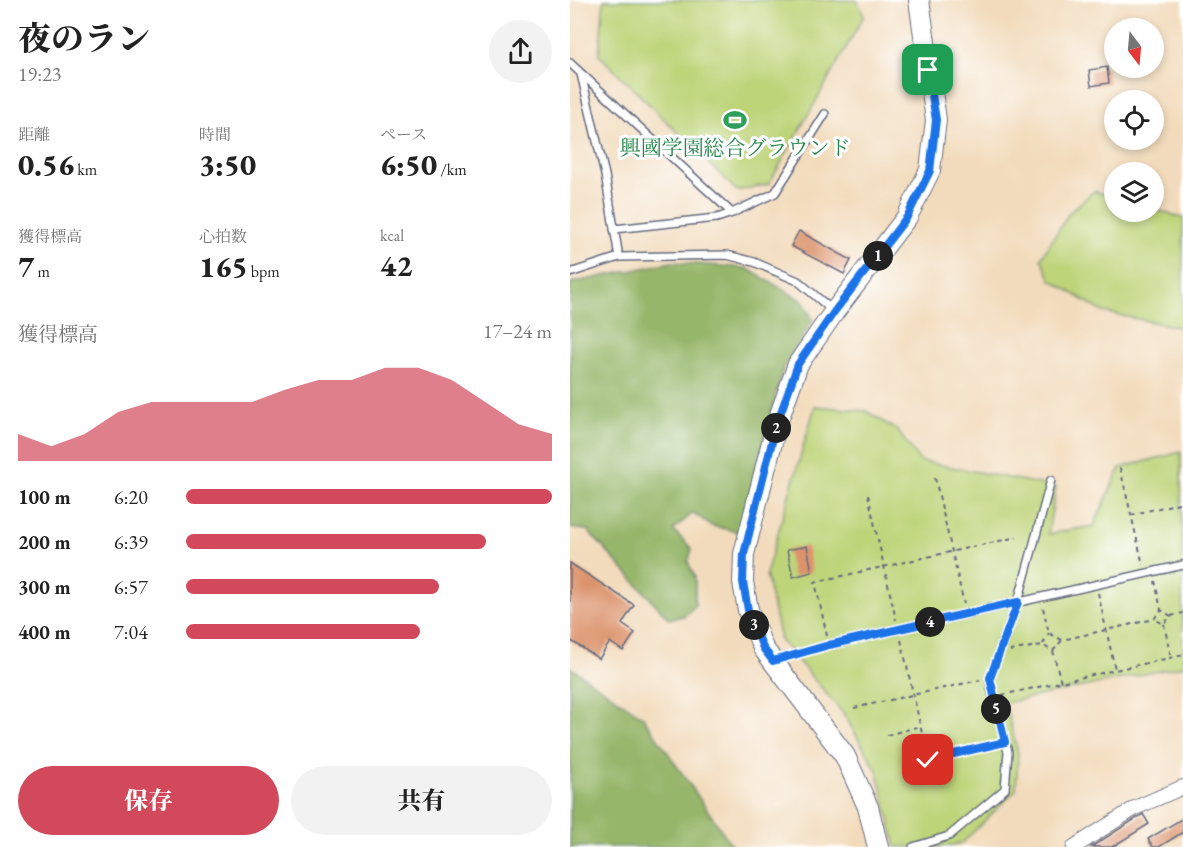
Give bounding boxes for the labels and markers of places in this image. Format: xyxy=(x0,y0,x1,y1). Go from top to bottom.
pin xyxy=(902,44,953,95)
sports icon: 興國学園総合グラウンド xyxy=(722,107,748,133)
place label: 興國学園総合グラウンド xyxy=(620,134,851,161)
pin: 1 xyxy=(863,241,893,271)
pin: 2 xyxy=(761,413,791,443)
pin: 4 xyxy=(915,607,945,637)
pin: 3 xyxy=(739,610,769,640)
pin: 5 xyxy=(981,694,1011,724)
pin xyxy=(902,734,953,785)

